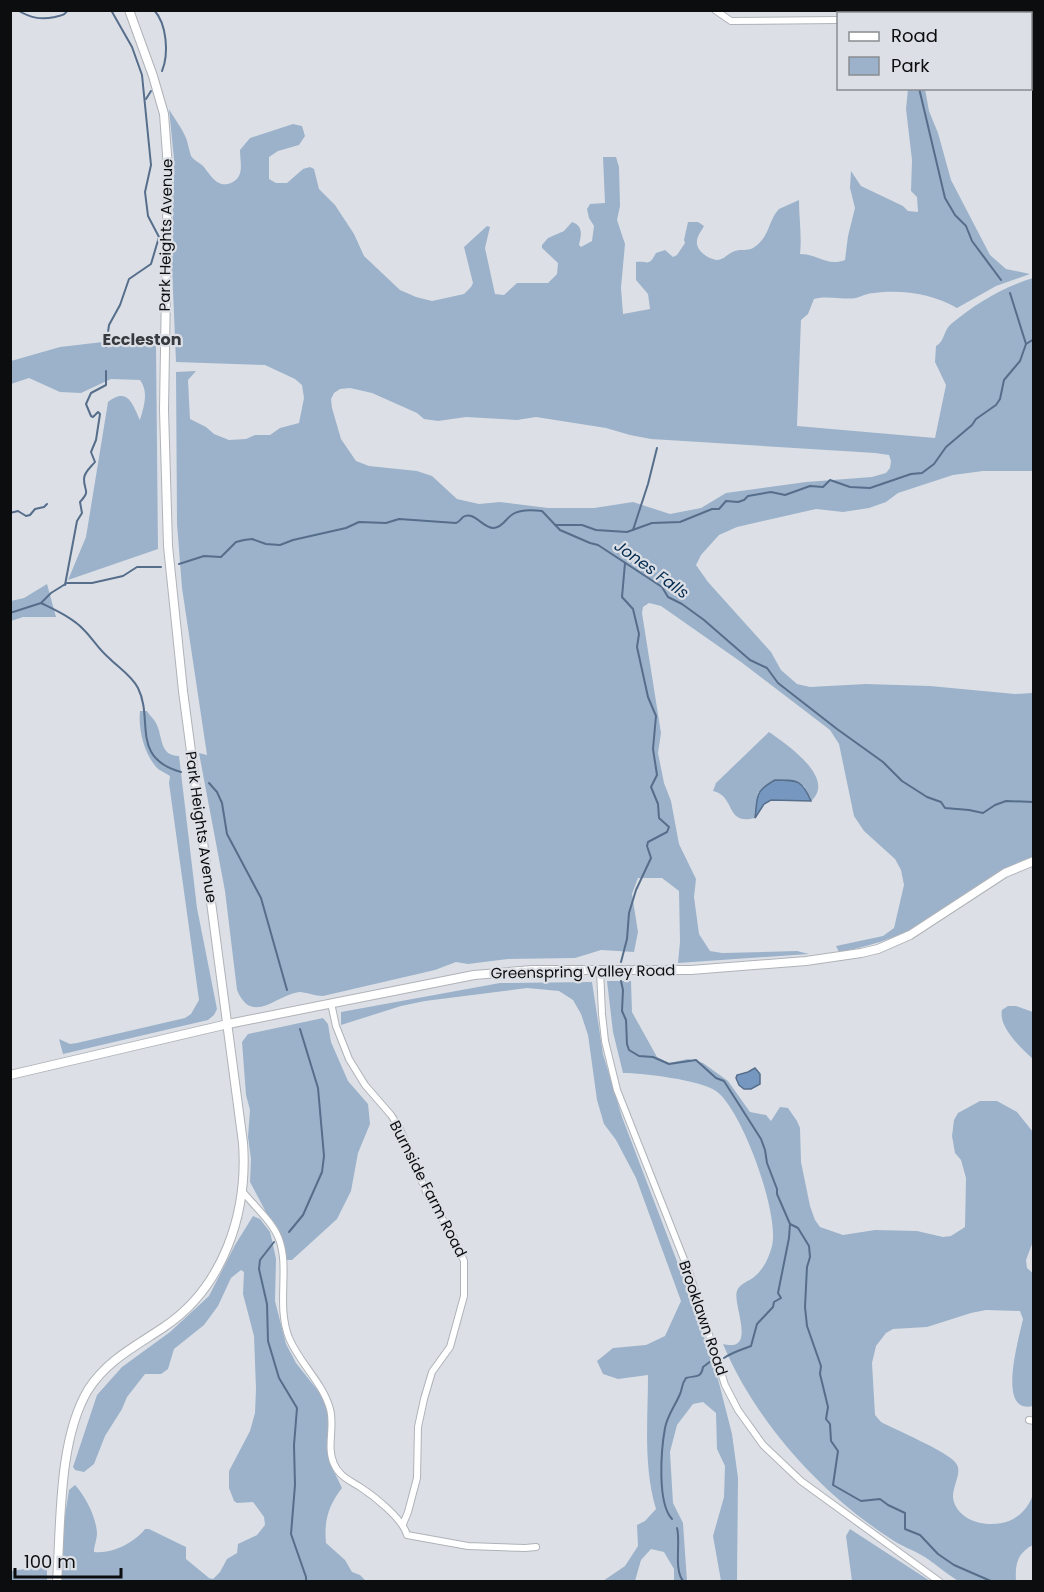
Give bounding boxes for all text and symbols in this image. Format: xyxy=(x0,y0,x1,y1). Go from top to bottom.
legend xyxy=(837,12,1032,90)
text: Road xyxy=(891,23,938,48)
text: Park xyxy=(891,53,930,78)
street label: Park Heights Avenue xyxy=(154,158,177,312)
district label: Eccleston xyxy=(103,328,182,351)
water label: Jones Falls xyxy=(610,535,694,604)
street label: Park Heights Avenue xyxy=(180,750,223,904)
street label: Greenspring Valley Road xyxy=(490,959,676,984)
street label: Burnside Farm Road xyxy=(385,1117,472,1261)
street label: Brooklawn Road xyxy=(674,1257,733,1378)
scale bar xyxy=(15,1541,122,1579)
text: 100 m xyxy=(24,1549,76,1574)

